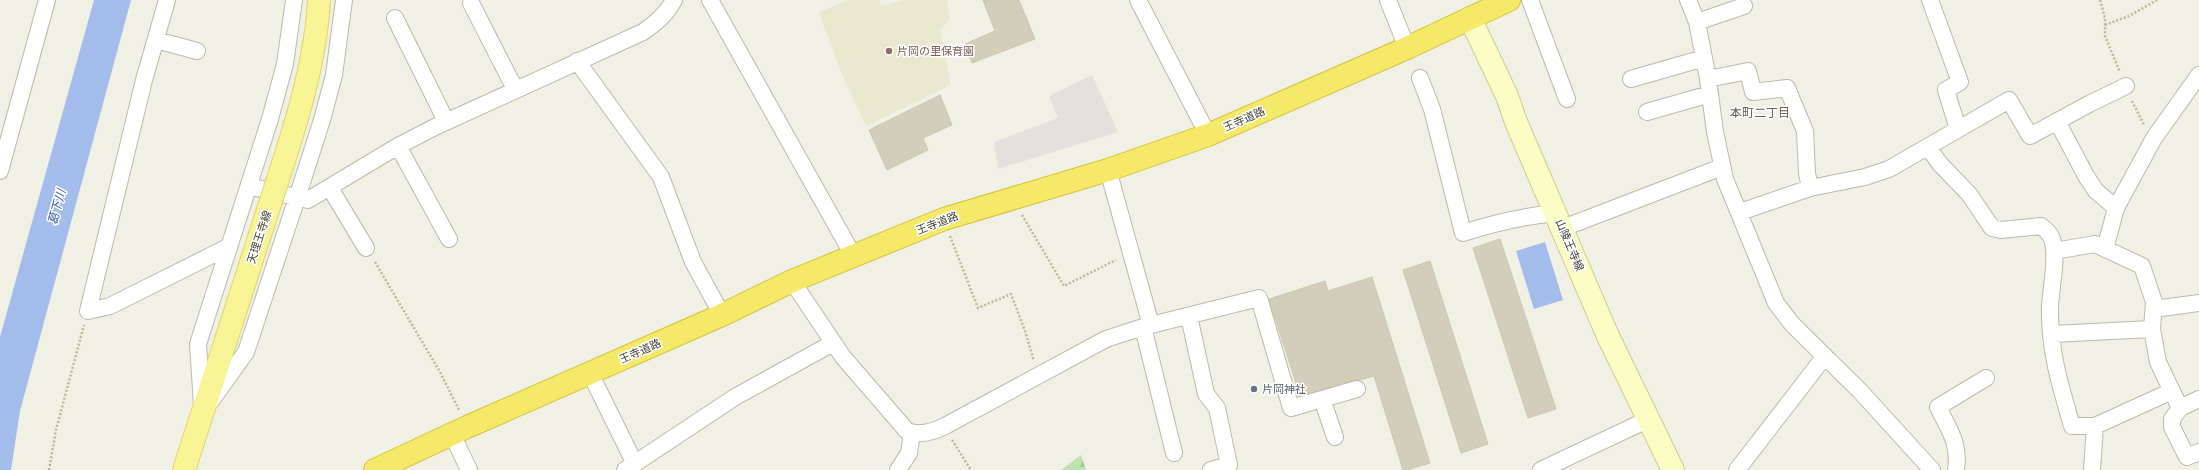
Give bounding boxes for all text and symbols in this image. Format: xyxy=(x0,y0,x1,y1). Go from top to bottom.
place label: 片岡の里保育園 xyxy=(897,45,974,58)
marker: 片岡の里保育園 xyxy=(884,46,894,56)
street label: 王寺道路 xyxy=(1221,105,1267,134)
district label: 本町二丁目 xyxy=(1730,106,1790,120)
water label: 葛下川 xyxy=(46,186,69,226)
street label: 天理王寺線 xyxy=(245,209,274,265)
street label: 王寺道路 xyxy=(914,210,960,237)
street label: 山陵王寺線 xyxy=(1553,217,1586,273)
street label: 王寺道路 xyxy=(617,337,663,366)
place label: 片岡神社 xyxy=(1262,383,1306,396)
marker: 片岡神社 xyxy=(1249,384,1259,394)

